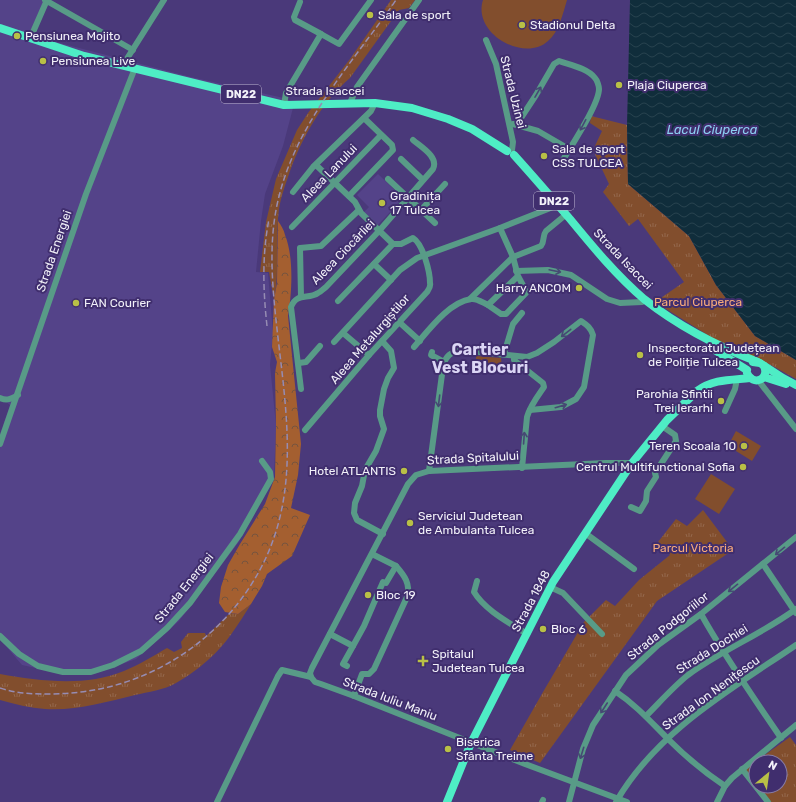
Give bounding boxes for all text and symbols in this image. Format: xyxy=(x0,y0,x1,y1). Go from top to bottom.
place label: Sala de sport xyxy=(378,8,451,22)
marker: Sala de sport xyxy=(365,10,375,20)
place label: Stadionul Delta xyxy=(530,18,615,32)
marker: Stadionul Delta xyxy=(517,20,527,30)
place label: Pensiunea Mojito xyxy=(25,29,120,43)
marker: Pensiunea Mojito xyxy=(12,31,22,41)
place label: Pensiunea Live xyxy=(51,54,136,68)
street label: Strada Uzinei xyxy=(497,54,529,130)
marker: Pensiunea Live xyxy=(38,56,48,66)
place label: Plaja Ciuperca xyxy=(627,78,707,92)
marker: Plaja Ciuperca xyxy=(614,80,624,90)
street label: Strada Isaccei xyxy=(286,84,365,98)
road number: DN22 xyxy=(221,85,261,103)
one-way arrow xyxy=(535,86,543,98)
one-way arrow xyxy=(579,119,586,131)
water label: Lacul Ciuperca xyxy=(667,122,758,137)
street label: Aleea Lanului xyxy=(298,141,360,205)
place label: Sala de sport CSS TULCEA xyxy=(552,142,625,170)
marker: Sala de sport CSS TULCEA xyxy=(539,151,549,161)
place label: Gradinița 17 Tulcea xyxy=(390,189,441,217)
road number: DN22 xyxy=(534,192,574,210)
marker: Gradinița 17 Tulcea xyxy=(377,198,387,208)
street label: Strada Energiei xyxy=(33,208,75,294)
street label: Aleea Ciocârliei xyxy=(308,216,378,287)
street label: Strada Isaccei xyxy=(591,226,655,292)
one-way arrow xyxy=(548,268,561,276)
place label: Harry ANCOM xyxy=(496,281,571,295)
marker: Harry ANCOM xyxy=(574,283,584,293)
street label: Aleea Metalurgiștilor xyxy=(327,291,413,387)
park label: Parcul Ciuperca xyxy=(654,295,742,309)
place label: FAN Courier xyxy=(84,296,151,310)
marker: FAN Courier xyxy=(71,298,81,308)
one-way arrow xyxy=(560,329,571,337)
district label: Cartier Vest Blocuri xyxy=(432,340,528,377)
place label: Inspectoratul Județean de Poliție Tulcea xyxy=(648,341,779,369)
marker: Inspectoratul Județean de Poliție Tulcea xyxy=(635,350,645,360)
place label: Parohia Sfintii Trei Ierarhi xyxy=(636,387,713,415)
one-way arrow xyxy=(435,394,443,407)
marker: Parohia Sfintii Trei Ierarhi xyxy=(716,396,726,406)
one-way arrow xyxy=(555,402,568,409)
one-way arrow xyxy=(520,432,527,445)
place label: Teren Scoala 10 xyxy=(649,439,736,453)
marker: Teren Scoala 10 xyxy=(739,441,749,451)
street label: Strada Spitalului xyxy=(427,449,519,467)
place label: Centrul Multifunctional Sofia xyxy=(576,460,735,474)
marker: Centrul Multifunctional Sofia xyxy=(738,462,748,472)
place label: Hotel ATLANTIS xyxy=(309,464,396,478)
marker: Hotel ATLANTIS xyxy=(399,466,409,476)
place label: Serviciul Judetean de Ambulanta Tulcea xyxy=(418,509,534,537)
marker: Serviciul Judetean de Ambulanta Tulcea xyxy=(405,518,415,528)
park label: Parcul Victoria xyxy=(652,541,734,555)
one-way arrow xyxy=(774,546,785,555)
street label: Strada Energiei xyxy=(152,550,216,626)
street label: Strada 1848 xyxy=(509,568,553,634)
one-way arrow xyxy=(728,584,738,593)
place label: Bloc 19 xyxy=(376,588,416,602)
street label: Strada Podgoriilor xyxy=(625,589,712,663)
marker: Bloc 19 xyxy=(363,590,373,600)
street label: Strada Dochiei xyxy=(674,621,750,677)
place label: Bloc 6 xyxy=(551,622,586,636)
marker: Bloc 6 xyxy=(538,624,548,634)
place label: Spitalul Judetean Tulcea xyxy=(432,647,525,675)
street label: Strada Ion Nenițescu xyxy=(660,653,762,733)
marker: Spitalul Judetean Tulcea xyxy=(417,655,429,667)
street label: Strada Iuliu Maniu xyxy=(341,675,439,723)
one-way arrow xyxy=(599,702,607,714)
place label: Biserica Sfânta Treime xyxy=(456,735,533,763)
marker: Biserica Sfânta Treime xyxy=(443,744,453,754)
one-way arrow xyxy=(578,746,585,759)
north arrow xyxy=(748,754,788,794)
text: N xyxy=(766,758,779,773)

